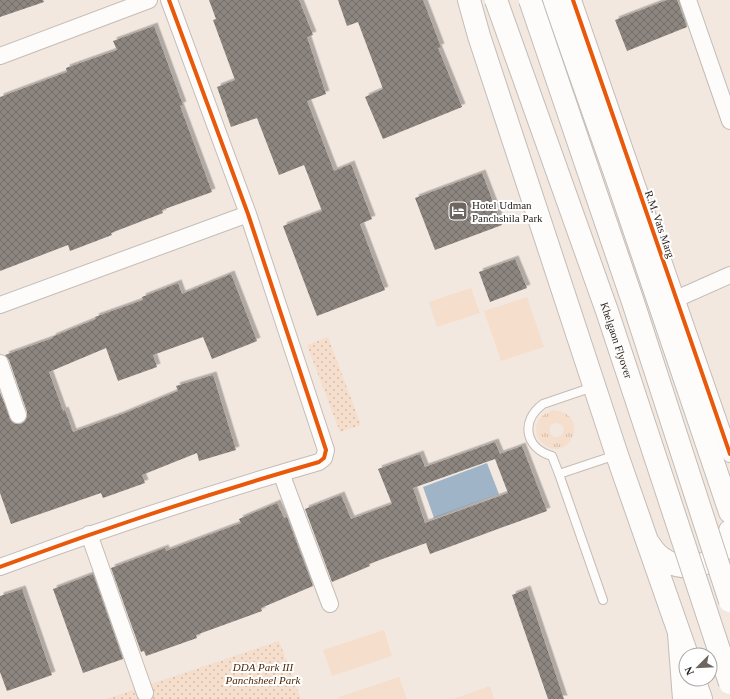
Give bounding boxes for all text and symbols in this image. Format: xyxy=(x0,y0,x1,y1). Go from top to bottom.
street label: R.M. Vats Marg xyxy=(643,189,677,260)
place label: Hotel Udman Panchshila Park xyxy=(472,199,543,224)
hotel icon: Hotel Udman Panchshila Park xyxy=(447,200,469,222)
street label: Khelgaon Flyover xyxy=(598,300,635,380)
north arrow xyxy=(678,647,718,687)
park label: DDA Park III Panchsheel Park xyxy=(225,661,302,686)
text: N xyxy=(682,665,696,677)

